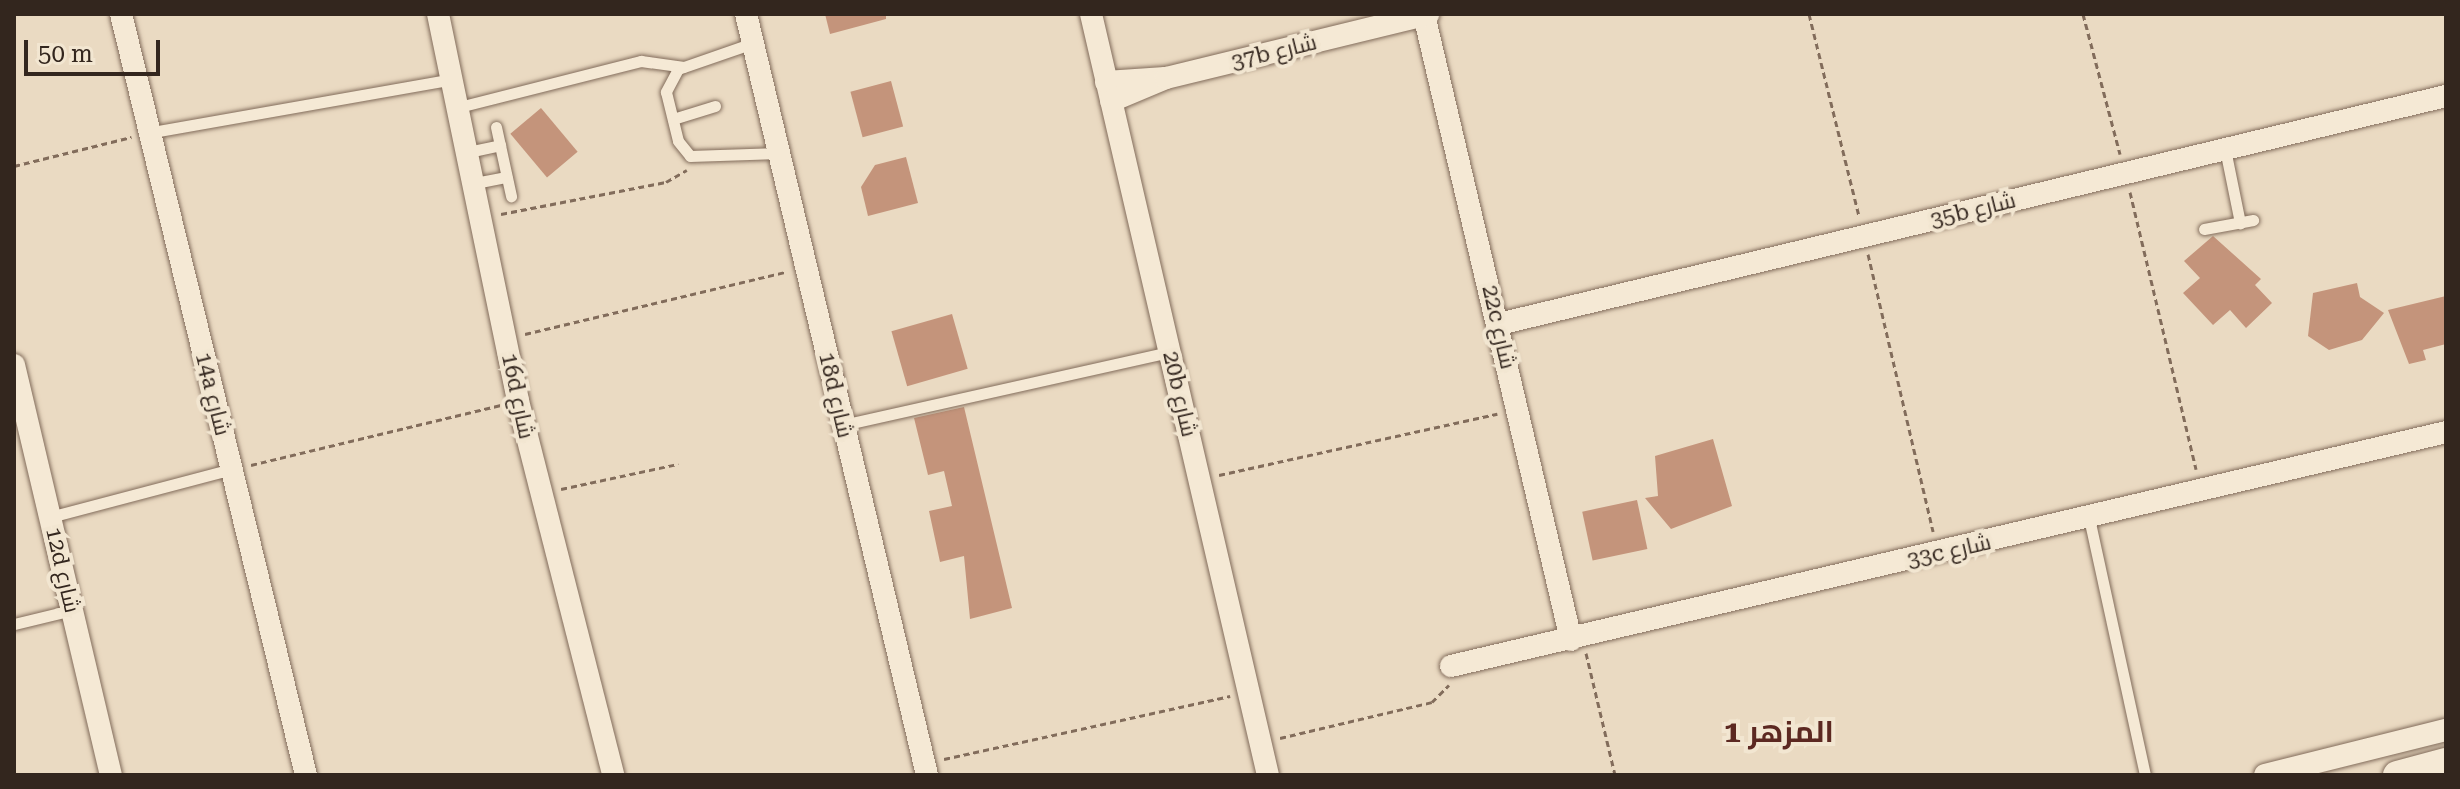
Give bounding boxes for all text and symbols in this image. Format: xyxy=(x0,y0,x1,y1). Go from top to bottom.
scale bar xyxy=(28,24,164,74)
street label: 37b شارع xyxy=(1229,29,1319,75)
text: 50 m xyxy=(38,40,93,68)
street label: 35b شارع xyxy=(1928,187,2018,233)
street label: 22c شارع xyxy=(1477,283,1521,371)
street label: 20b شارع xyxy=(1157,349,1203,439)
street label: 14a شارع xyxy=(190,350,236,438)
street label: 18d شارع xyxy=(813,350,859,440)
street label: 16d شارع xyxy=(496,351,540,441)
street label: 12d شارع xyxy=(40,525,86,615)
street label: 33c شارع xyxy=(1905,529,1993,573)
district label: المزهر 1 xyxy=(1724,714,1834,750)

